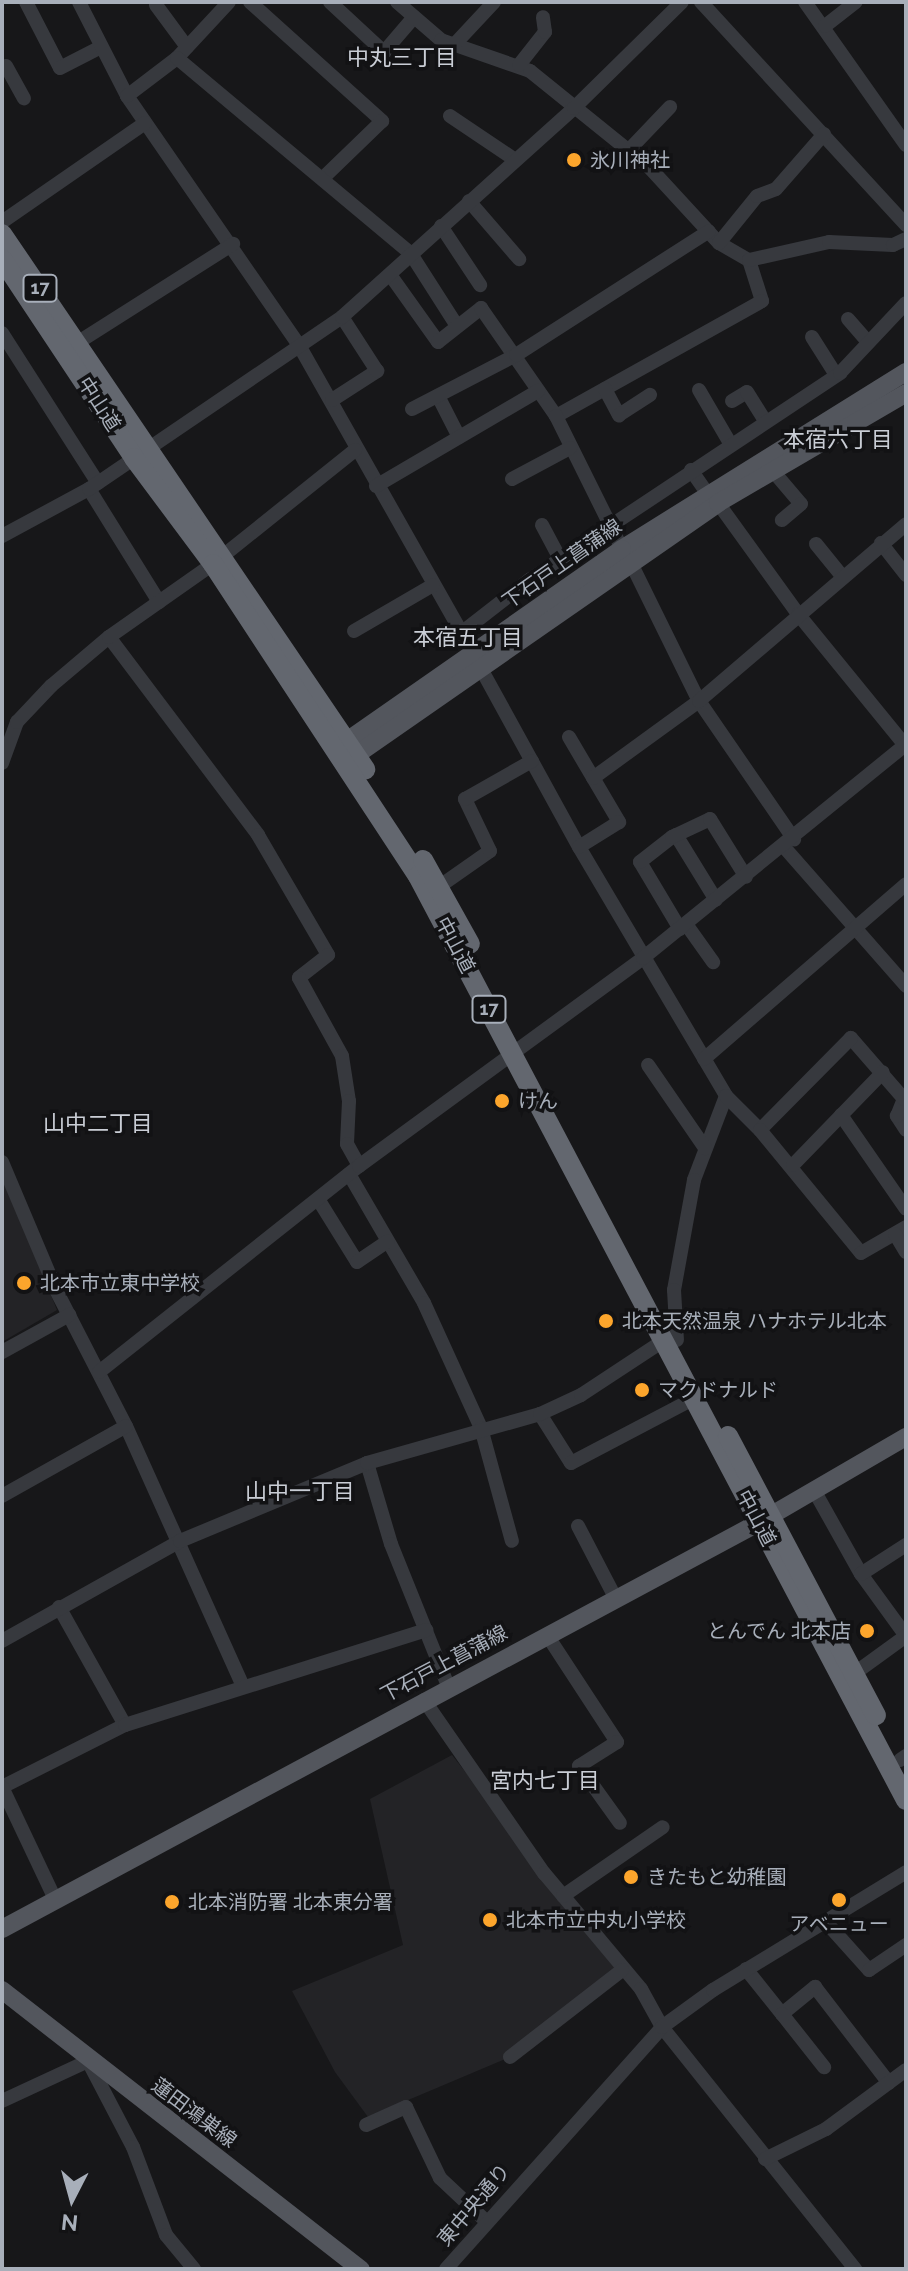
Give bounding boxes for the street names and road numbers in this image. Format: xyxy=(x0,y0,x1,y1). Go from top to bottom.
road number: 17 xyxy=(22,274,58,302)
street label: 中山道 xyxy=(73,372,125,436)
street label: 下石戸上菖蒲線 xyxy=(498,514,626,614)
street label: 中山道 xyxy=(430,913,480,977)
road number: 17 xyxy=(471,995,507,1023)
street label: 中山道 xyxy=(731,1486,781,1550)
street label: 下石戸上菖蒲線 xyxy=(377,1621,511,1707)
street label: 蓮田鴻巣線 xyxy=(147,2073,241,2153)
street label: 東中央通り xyxy=(433,2159,515,2251)

